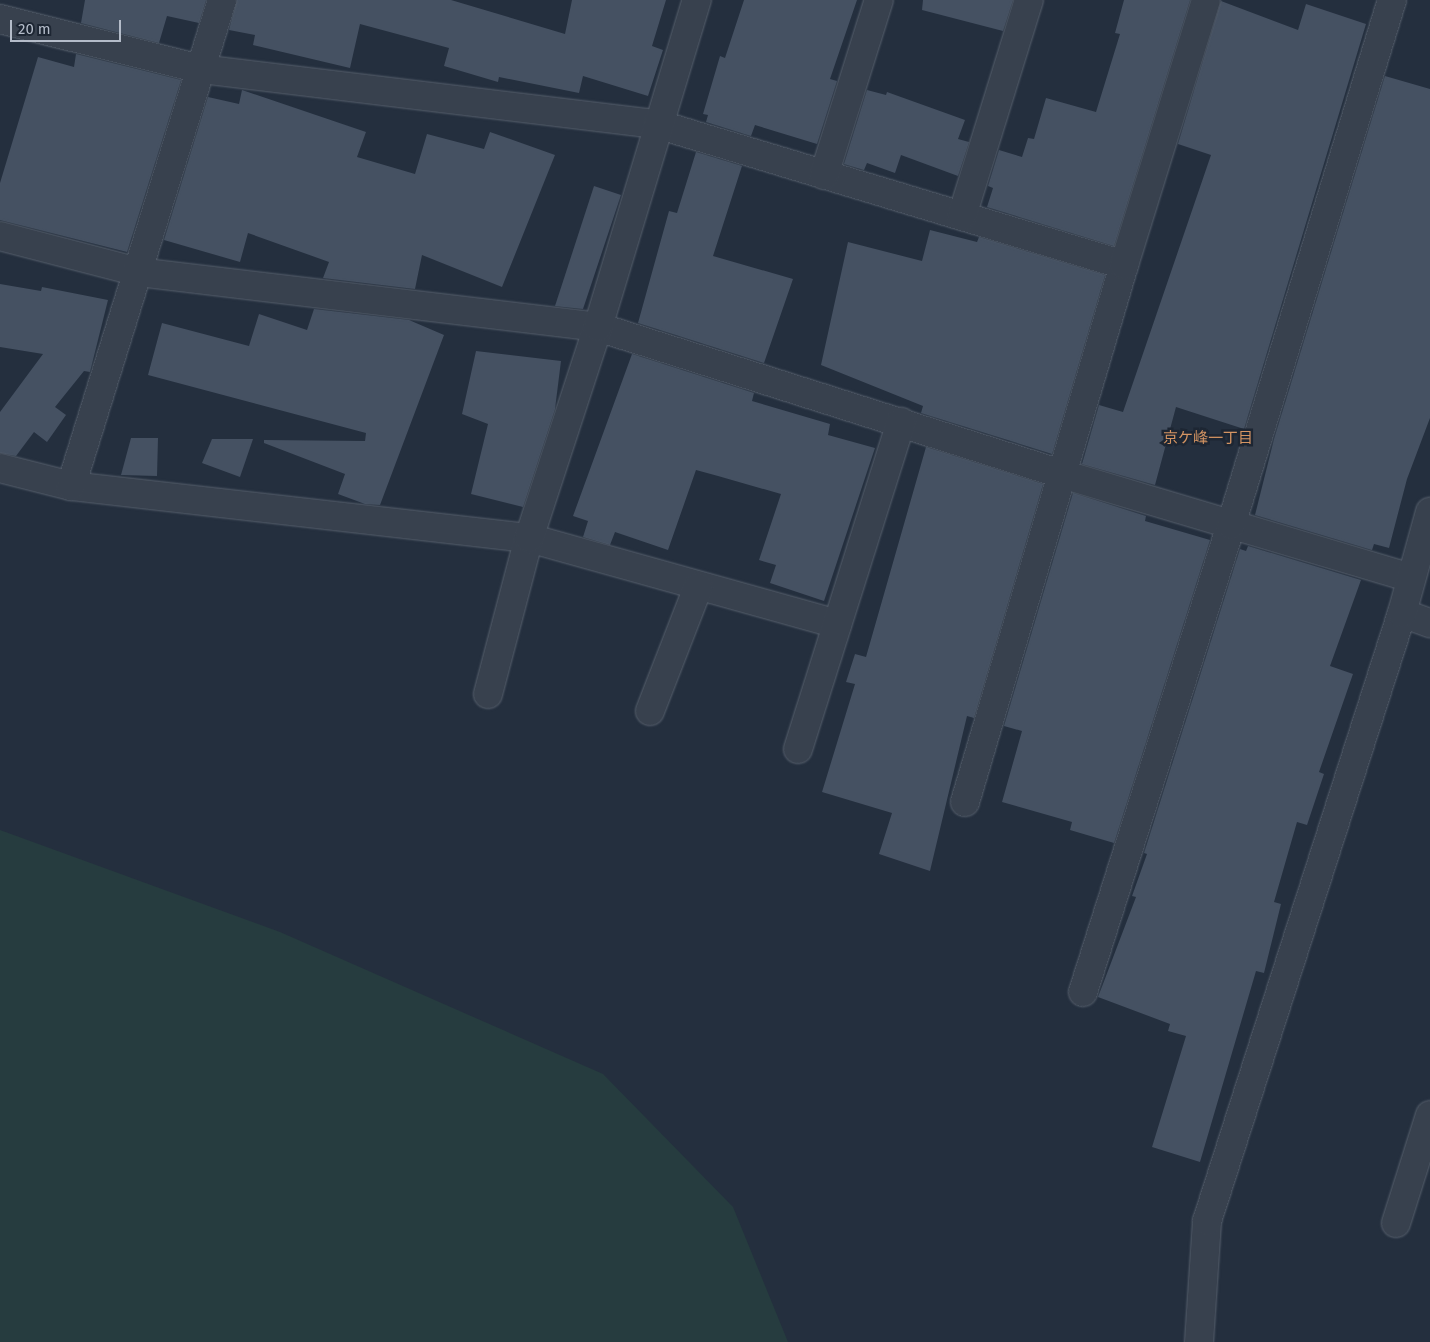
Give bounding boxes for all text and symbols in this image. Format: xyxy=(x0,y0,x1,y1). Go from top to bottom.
scale bar xyxy=(12,10,124,42)
text: 20 m xyxy=(18,20,51,38)
district label: 京ケ峰一丁目 xyxy=(1163,430,1253,448)

